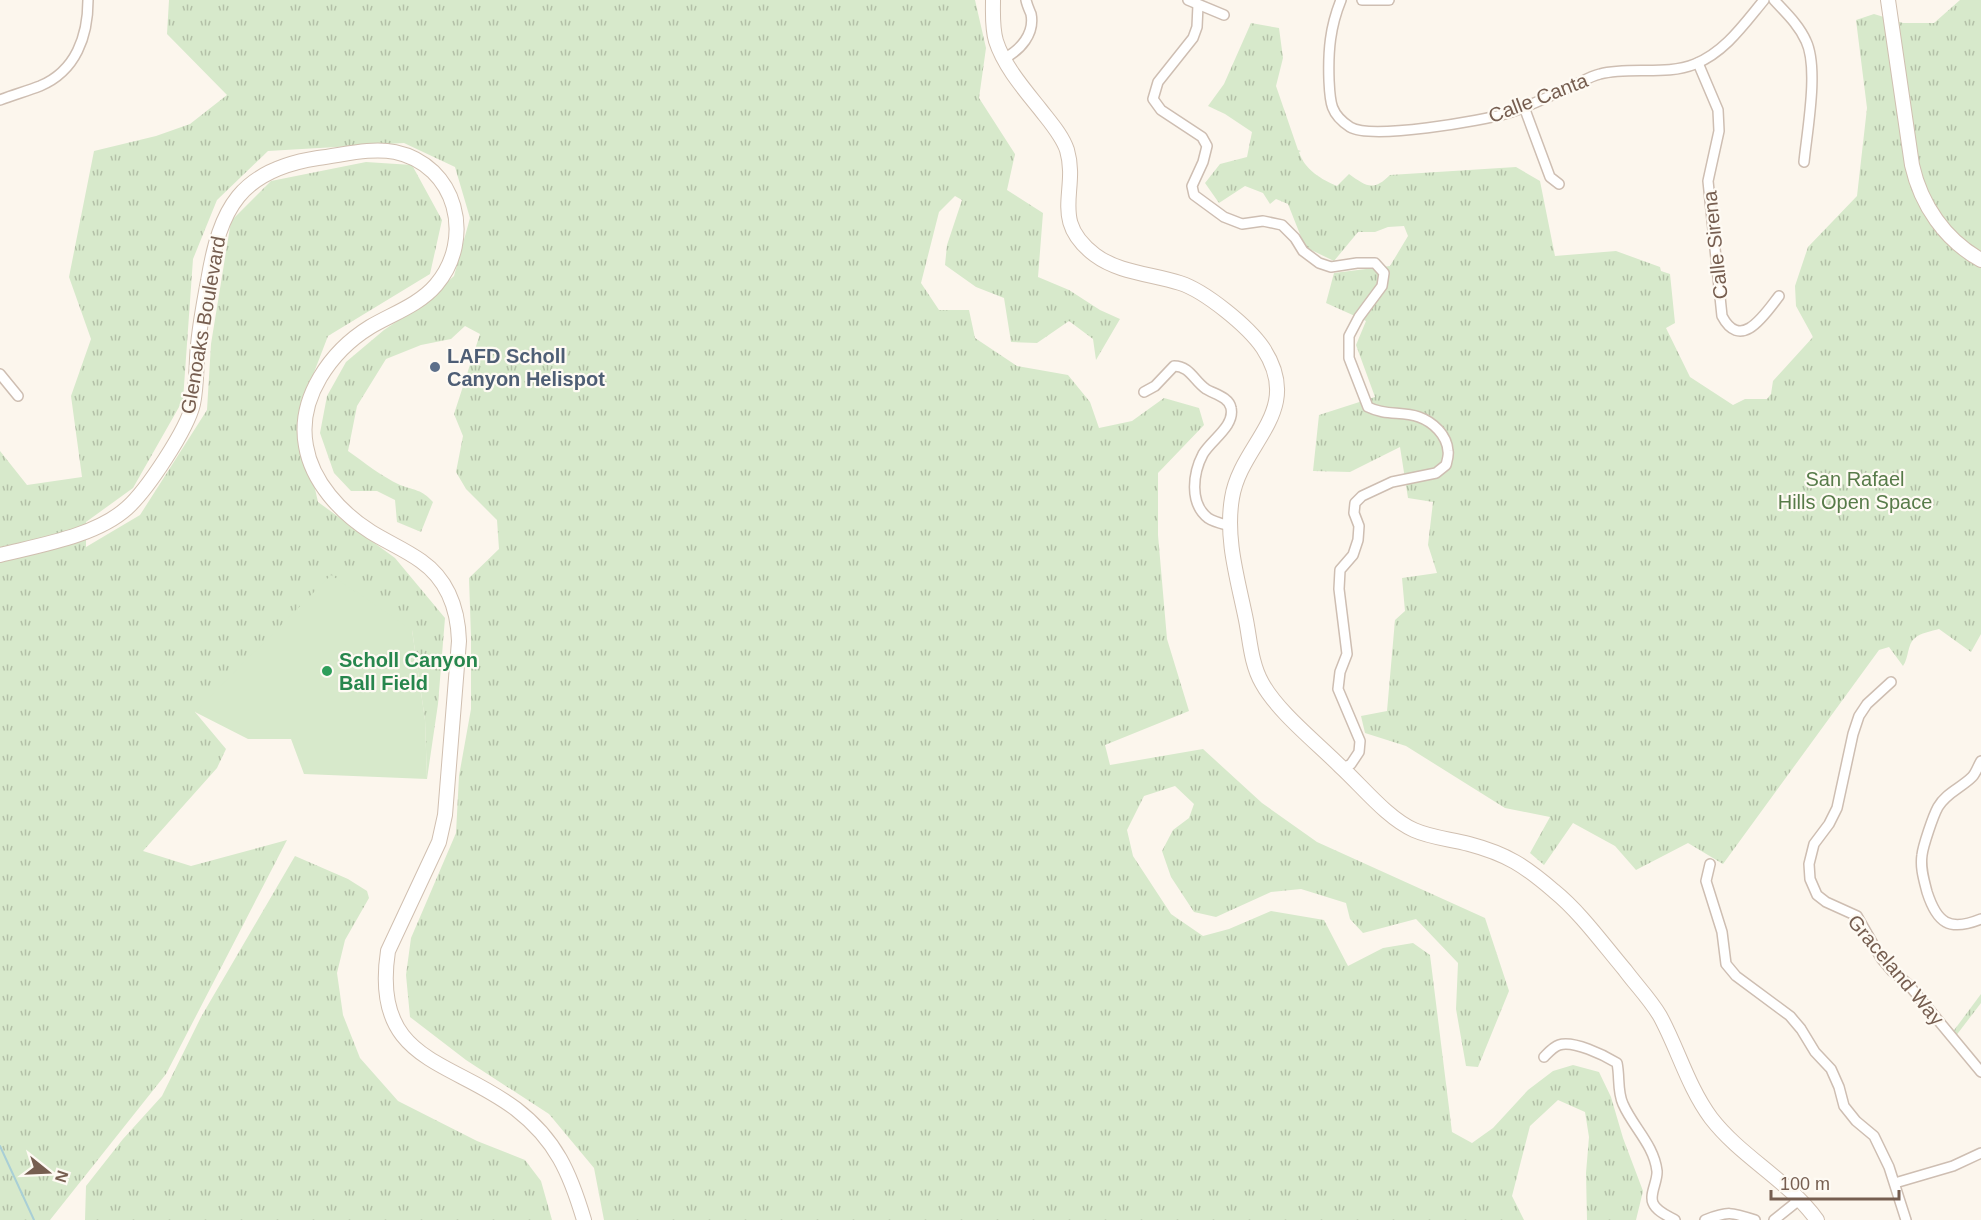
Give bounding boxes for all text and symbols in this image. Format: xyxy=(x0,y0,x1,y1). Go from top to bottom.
street label: Calle Canta xyxy=(1485,69,1592,127)
street label: Calle Sirena xyxy=(1698,189,1732,300)
street label: Glenoaks Boulevard xyxy=(177,234,229,416)
place label: LAFD Scholl Canyon Helispot xyxy=(447,345,605,390)
marker: LAFD Scholl Canyon Helispot xyxy=(428,360,442,374)
park label: San Rafael Hills Open Space xyxy=(1778,468,1932,513)
place label: Scholl Canyon Ball Field xyxy=(339,649,478,694)
marker: Scholl Canyon Ball Field xyxy=(320,664,334,678)
street label: Graceland Way xyxy=(1844,910,1948,1030)
north arrow xyxy=(18,1142,78,1202)
scale bar xyxy=(1771,1163,1898,1201)
text: N xyxy=(52,1168,72,1185)
text: 100 m xyxy=(1780,1174,1830,1194)

